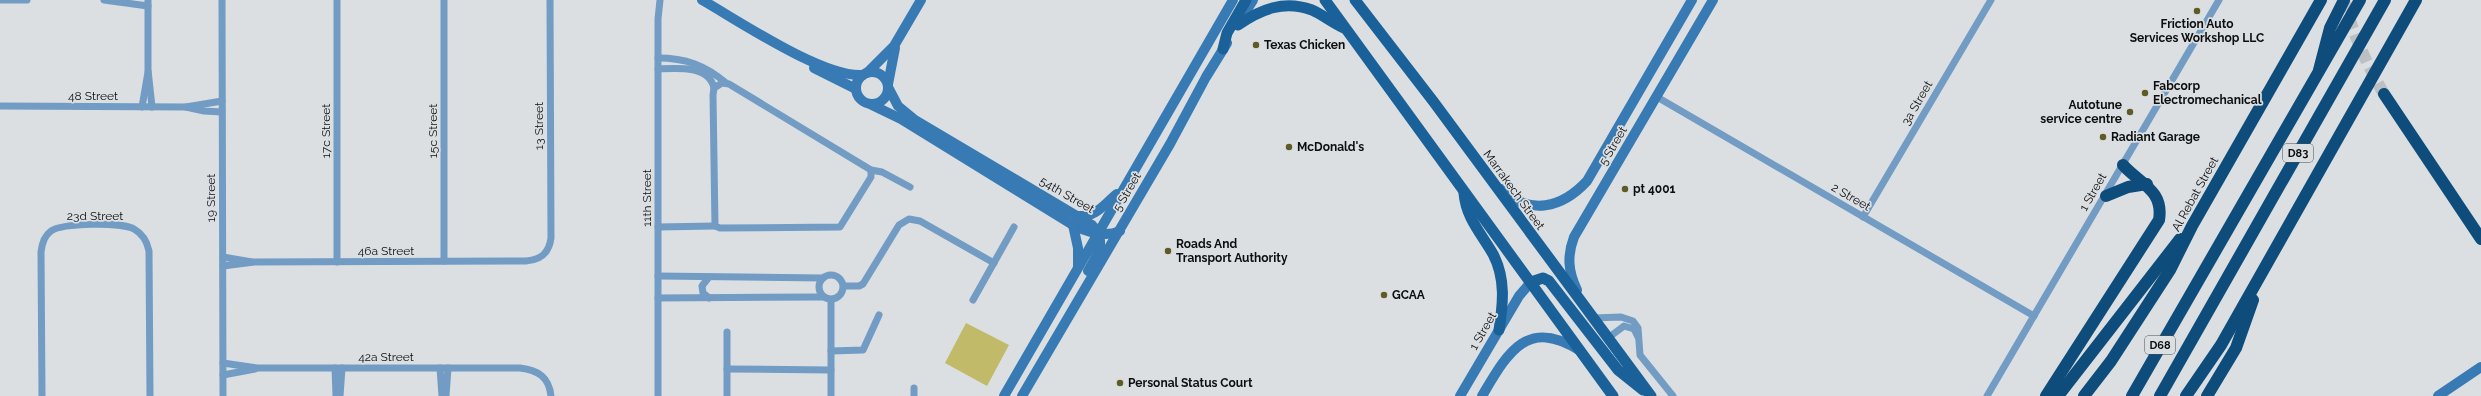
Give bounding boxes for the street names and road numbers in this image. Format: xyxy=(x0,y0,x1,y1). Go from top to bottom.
street label: 3a Street xyxy=(1899,78,1935,128)
street label: 48 Street xyxy=(68,89,118,103)
street label: 13 Street xyxy=(532,102,546,150)
street label: 17c Street xyxy=(319,104,333,158)
street label: 15c Street xyxy=(426,104,440,158)
street label: 5 Street xyxy=(1596,124,1630,168)
road number: D83 xyxy=(2283,144,2313,162)
street label: Marrakech Street xyxy=(1480,147,1548,233)
street label: Al Rebat Street xyxy=(2169,154,2221,234)
street label: 11th Street xyxy=(640,169,654,227)
street label: 5 Street xyxy=(1110,170,1144,214)
street label: 1 Street xyxy=(2077,171,2109,213)
street label: 19 Street xyxy=(204,174,218,222)
street label: 54th Street xyxy=(1037,174,1097,216)
street label: 2 Street xyxy=(1829,180,1873,214)
street label: 23d Street xyxy=(67,209,123,223)
street label: 46a Street xyxy=(358,244,414,258)
street label: 1 Street xyxy=(1467,310,1499,352)
road number: D68 xyxy=(2145,336,2175,354)
street label: 42a Street xyxy=(358,350,414,364)

